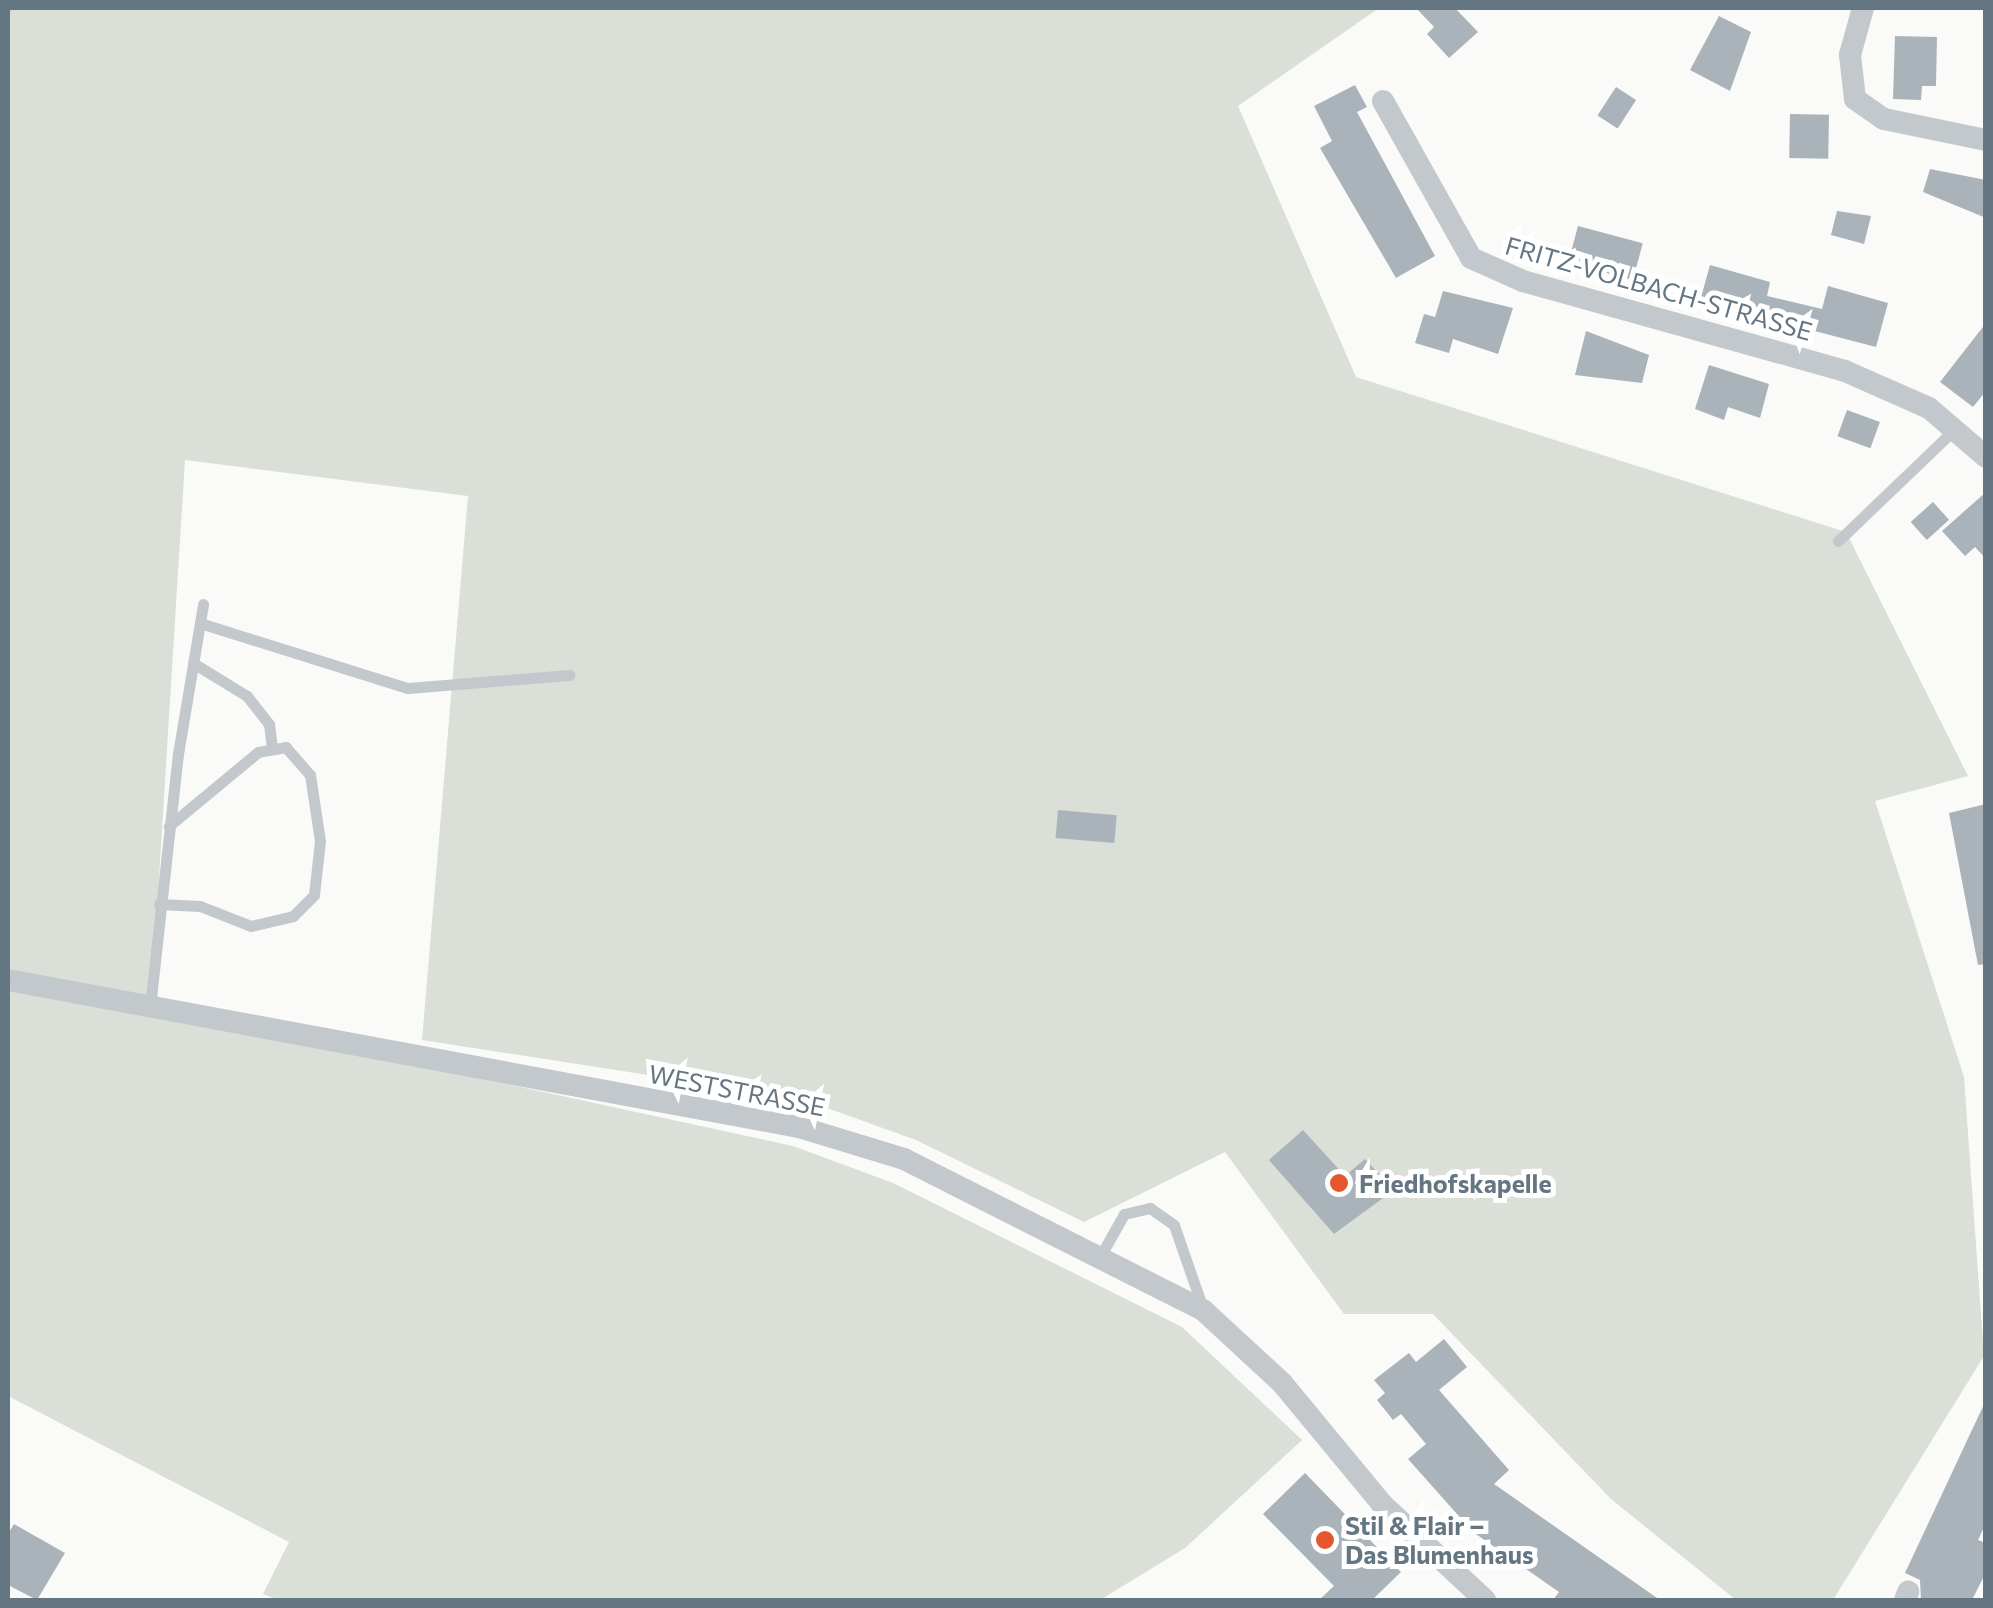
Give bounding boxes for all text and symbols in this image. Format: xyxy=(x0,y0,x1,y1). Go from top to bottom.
street label: FRITZ-VOLBACH-STRASSE xyxy=(1502,230,1816,346)
street label: WESTSTRASSE xyxy=(646,1058,828,1122)
place label: Friedhofskapelle xyxy=(1359,1168,1552,1198)
marker: Friedhofskapelle xyxy=(1328,1172,1350,1194)
place label: Stil & Flair – Das Blumenhaus xyxy=(1345,1511,1534,1570)
marker: Stil & Flair – Das Blumenhaus xyxy=(1314,1529,1336,1551)

